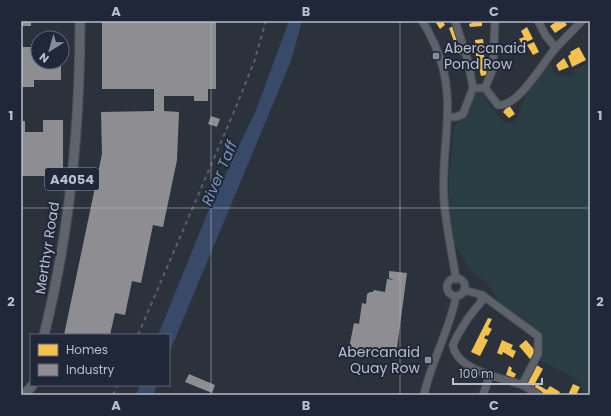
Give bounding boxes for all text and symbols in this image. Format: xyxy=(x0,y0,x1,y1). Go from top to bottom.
text: A xyxy=(111,2,121,21)
text: B xyxy=(302,2,311,21)
text: C xyxy=(489,2,499,21)
north arrow xyxy=(30,30,70,70)
place label: Abercanaid Pond Row xyxy=(444,38,526,74)
text: N xyxy=(36,49,52,67)
marker: Abercanaid Pond Row xyxy=(431,51,441,61)
text: 1 xyxy=(9,106,13,125)
text: 1 xyxy=(598,106,602,125)
water label: River Taff xyxy=(196,136,243,209)
road number: A4054 xyxy=(45,168,99,190)
street label: Merthyr Road xyxy=(30,200,64,296)
text: 2 xyxy=(7,292,15,311)
text: 2 xyxy=(596,292,604,311)
legend xyxy=(30,334,170,386)
text: Homes xyxy=(66,341,108,358)
place label: Abercanaid Quay Row xyxy=(338,342,421,378)
marker: Abercanaid Quay Row xyxy=(423,355,433,365)
scale bar xyxy=(453,360,542,386)
text: Industry xyxy=(66,361,115,378)
text: 100 m xyxy=(459,365,493,382)
text: A xyxy=(111,396,121,415)
text: B xyxy=(302,396,311,415)
text: C xyxy=(489,396,499,415)

